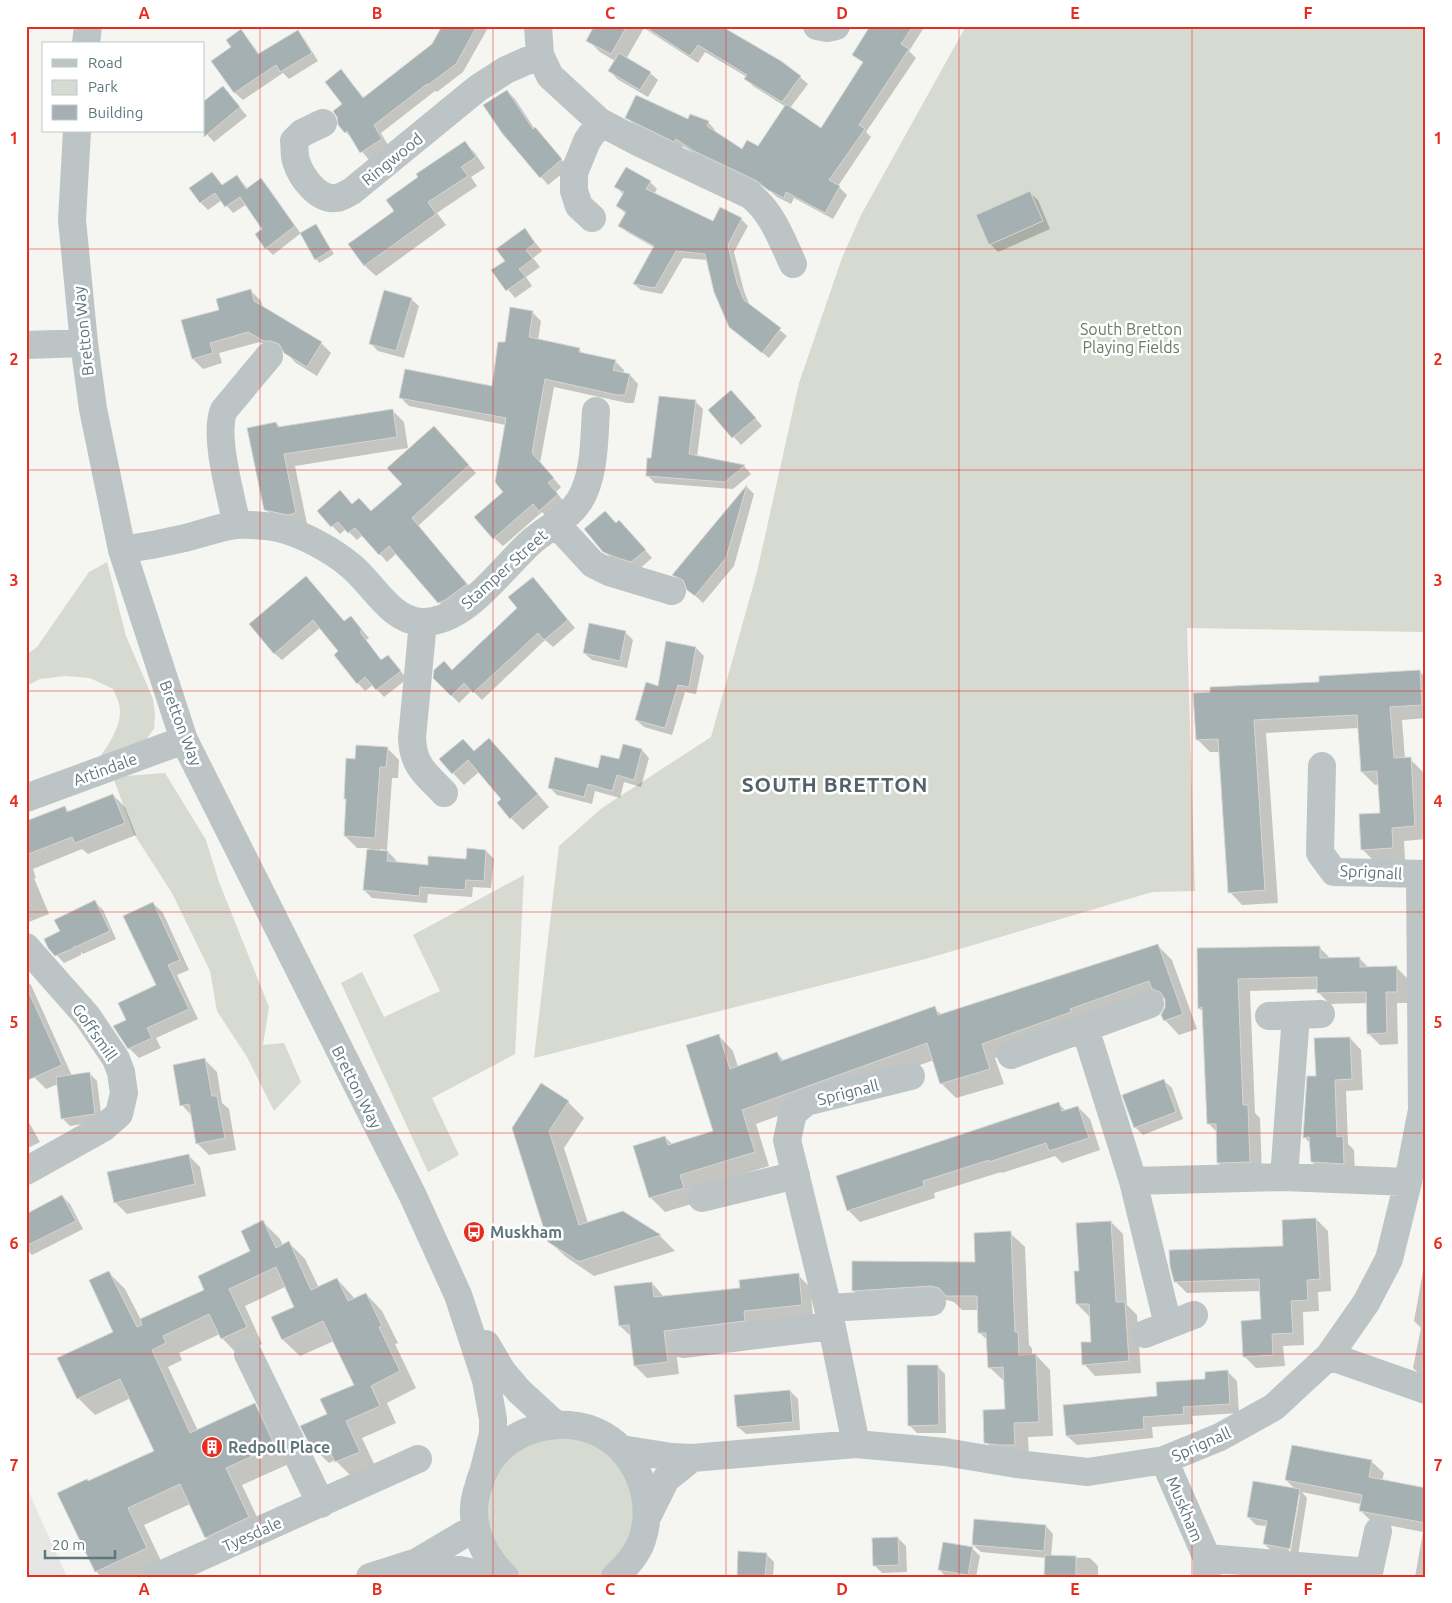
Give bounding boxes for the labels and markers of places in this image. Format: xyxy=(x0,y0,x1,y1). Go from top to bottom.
bus stop icon: Muskham xyxy=(462,1220,486,1244)
place label: Muskham xyxy=(490,1223,562,1241)
building icon: Redpoll Place xyxy=(200,1435,224,1459)
place label: Redpoll Place xyxy=(228,1438,330,1456)

